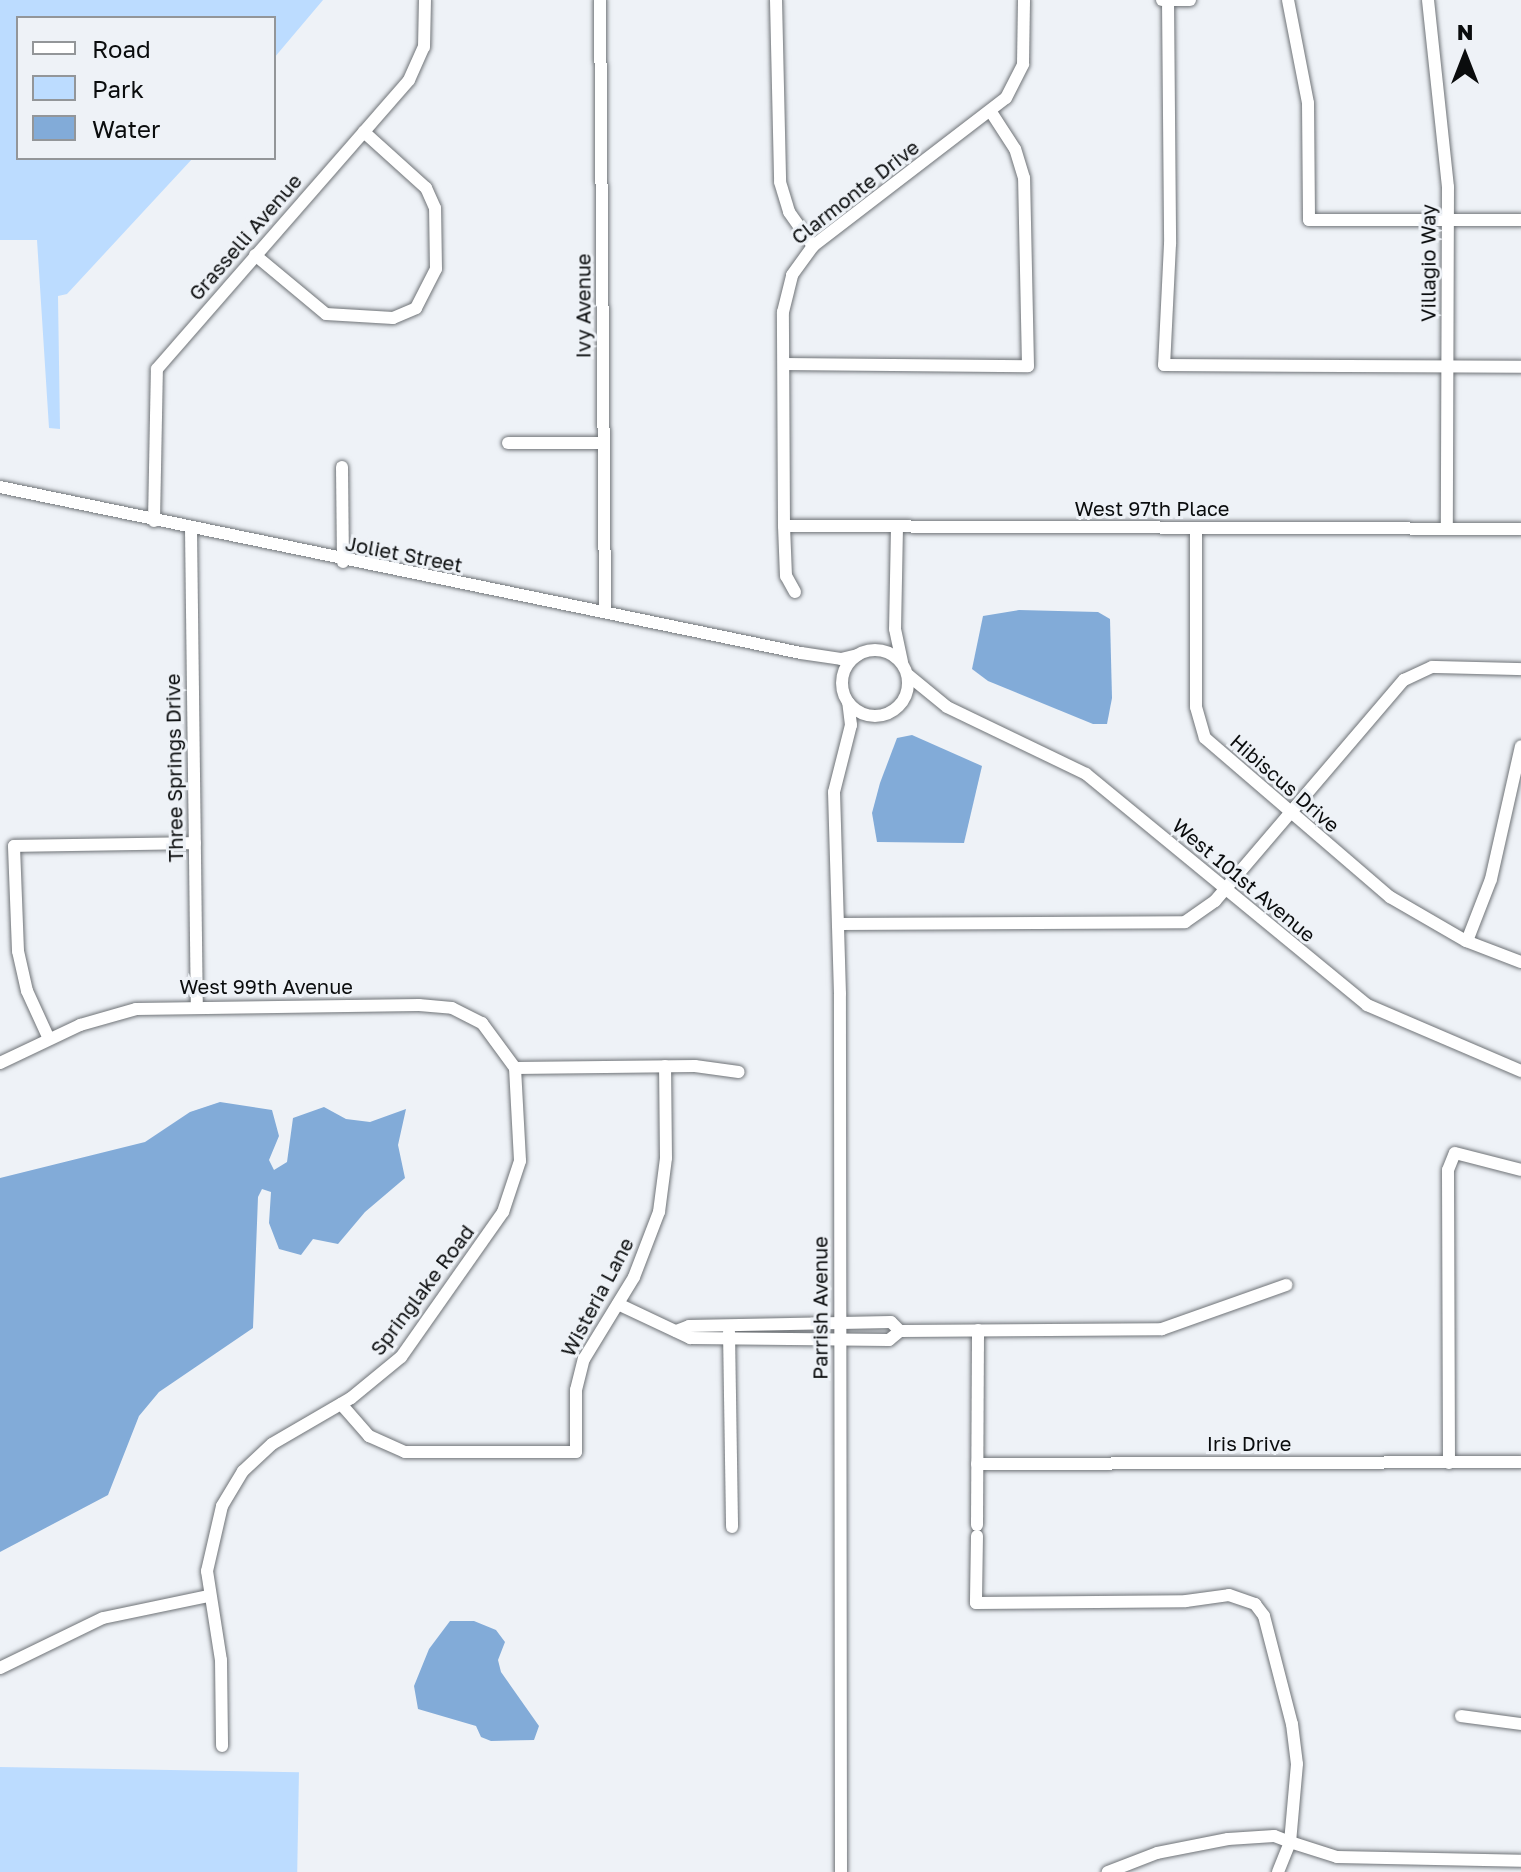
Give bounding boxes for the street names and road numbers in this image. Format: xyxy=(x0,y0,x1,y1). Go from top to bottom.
street label: Clarmonte Drive xyxy=(787,135,923,249)
street label: Grasselli Avenue xyxy=(184,169,306,305)
street label: Villagio Way xyxy=(1416,204,1440,322)
street label: Ivy Avenue xyxy=(571,254,595,358)
street label: West 97th Place xyxy=(1075,496,1229,520)
street label: Joliet Street xyxy=(343,531,465,577)
street label: Three Springs Drive xyxy=(160,674,188,862)
street label: Hibiscus Drive xyxy=(1225,729,1345,837)
street label: West 101st Avenue xyxy=(1167,813,1321,947)
street label: West 99th Avenue xyxy=(179,974,353,998)
street label: Springlake Road xyxy=(365,1220,479,1360)
street label: Wisteria Lane xyxy=(556,1234,638,1360)
street label: Parrish Avenue xyxy=(808,1236,832,1380)
street label: Iris Drive xyxy=(1207,1431,1291,1455)

